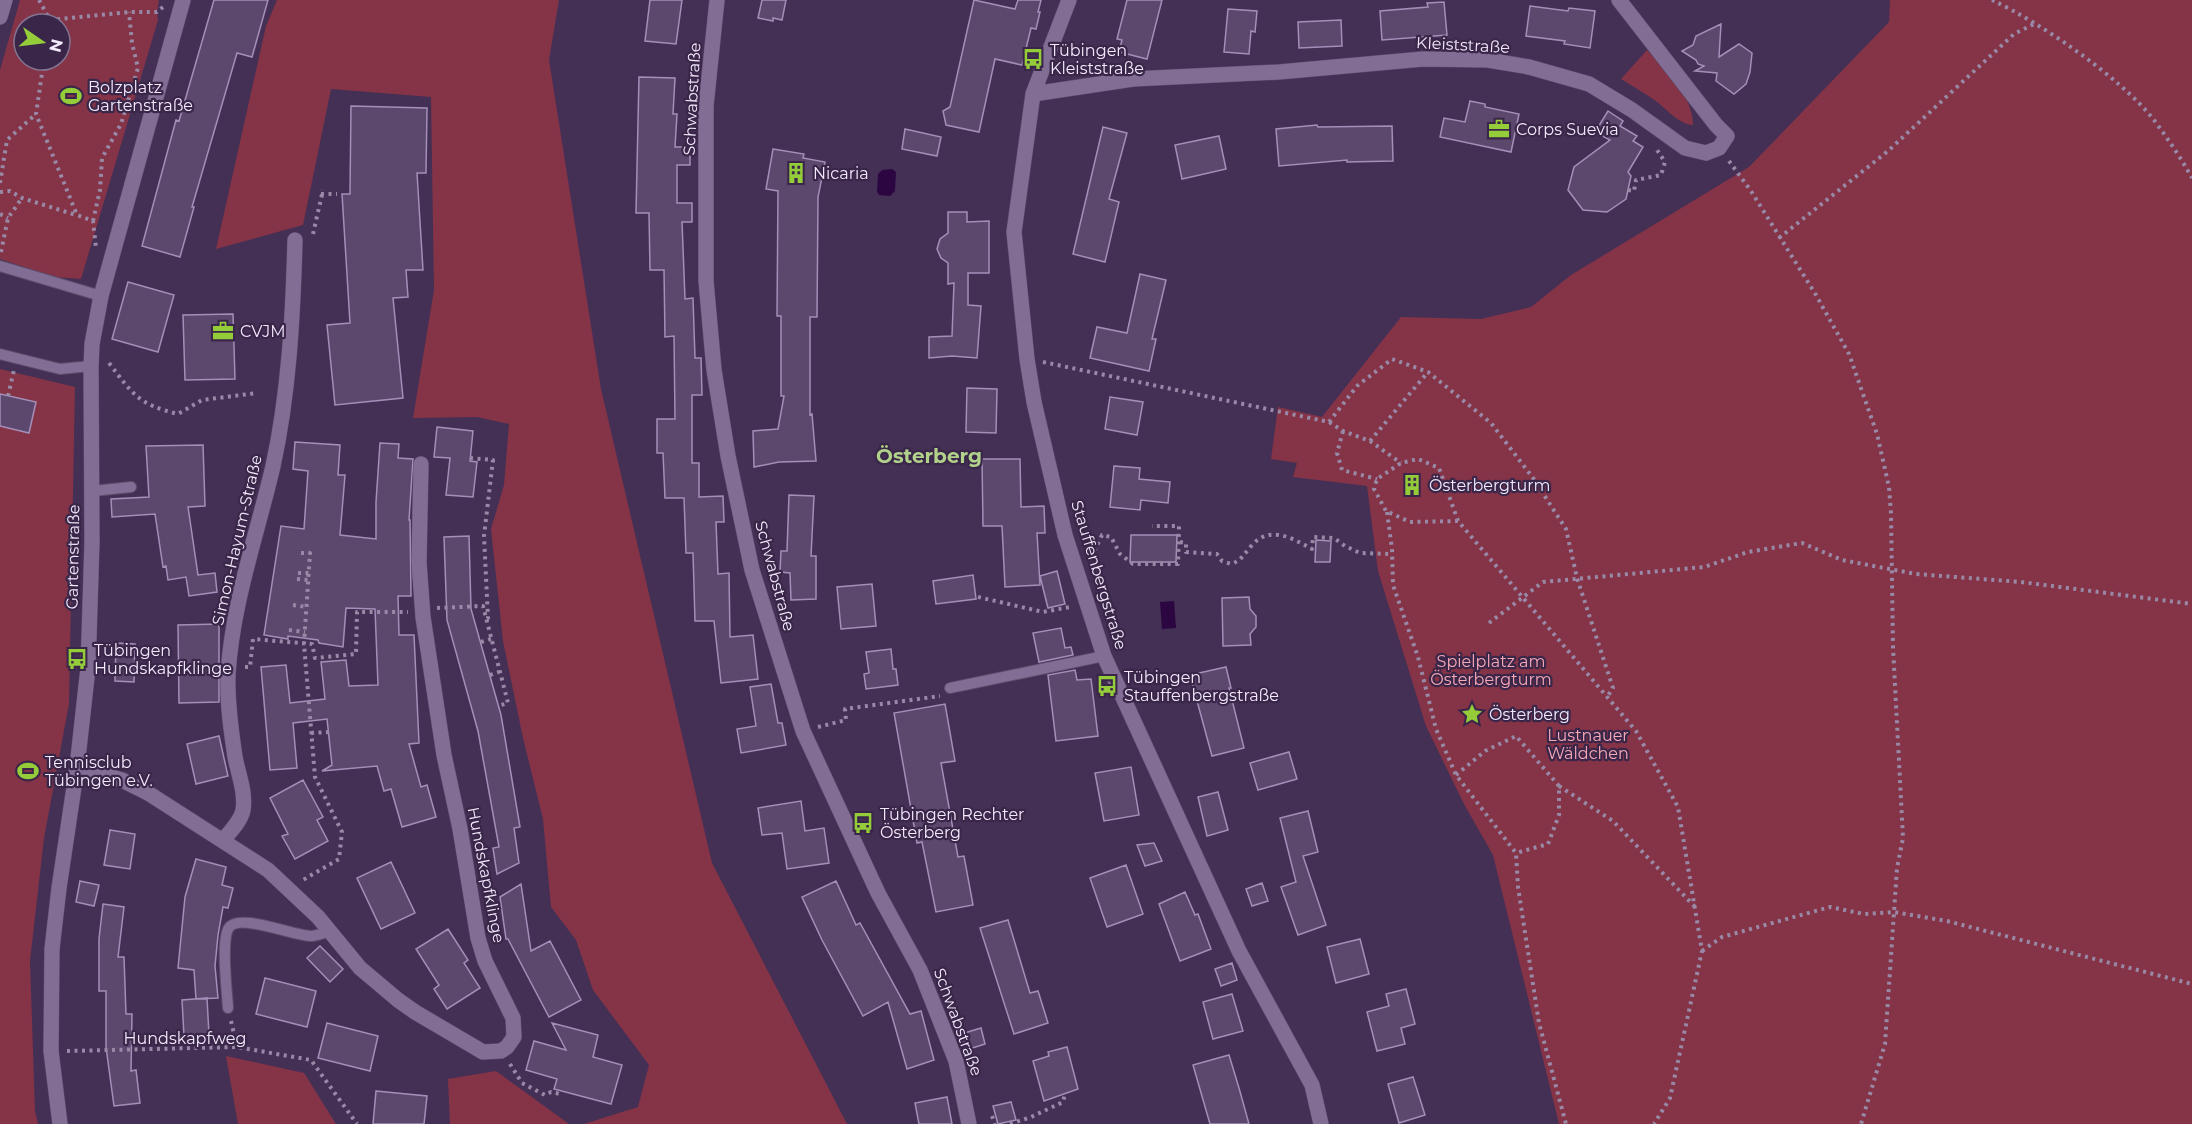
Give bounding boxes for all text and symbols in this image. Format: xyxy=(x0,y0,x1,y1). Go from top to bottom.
north arrow xyxy=(12,12,72,72)
street label: Kleiststraße xyxy=(1416,33,1510,57)
text: N xyxy=(45,37,67,54)
place label: Tübingen Kleiststraße xyxy=(1050,41,1144,78)
street label: Schwabstraße xyxy=(680,42,704,156)
bus stop icon: Tübingen Kleiststraße xyxy=(1021,47,1045,71)
place label: Bolzplatz Gartenstraße xyxy=(88,78,193,115)
sports icon: Bolzplatz Gartenstraße xyxy=(59,84,83,108)
office icon: Corps Suevia xyxy=(1487,117,1511,141)
place label: Corps Suevia xyxy=(1516,120,1619,139)
building icon: Nicaria xyxy=(784,161,808,185)
place label: Nicaria xyxy=(813,164,869,183)
office icon: CVJM xyxy=(211,319,235,343)
place label: CVJM xyxy=(240,322,285,341)
district label: Österberg xyxy=(876,444,982,468)
street label: Simon-Hayum-Straße xyxy=(208,453,266,627)
building icon: Österbergturm xyxy=(1400,473,1424,497)
place label: Österbergturm xyxy=(1429,475,1551,495)
street label: Stauffenbergstraße xyxy=(1067,498,1131,652)
street label: Gartenstraße xyxy=(63,504,83,610)
street label: Schwabstraße xyxy=(751,519,799,633)
place label: Tübingen Hundskapfklinge xyxy=(94,641,232,678)
bus stop icon: Tübingen Hundskapfklinge xyxy=(65,647,89,671)
park label: Spielplatz am Österbergturm xyxy=(1430,652,1552,689)
place label: Tübingen Stauffenbergstraße xyxy=(1124,668,1279,705)
bus stop icon: Tübingen Stauffenbergstraße xyxy=(1095,674,1119,698)
place icon: Österberg xyxy=(1460,702,1484,726)
place label: Österberg xyxy=(1489,704,1570,724)
park label: Lustnauer Wäldchen xyxy=(1547,726,1629,763)
place label: Tennisclub Tübingen e.V. xyxy=(45,753,153,790)
sports icon: Tennisclub Tübingen e.V. xyxy=(16,759,40,783)
street label: Hundskapfklinge xyxy=(464,805,508,945)
place label: Tübingen Rechter Österberg xyxy=(880,805,1025,842)
bus stop icon: Tübingen Rechter Österberg xyxy=(851,811,875,835)
street label: Schwabstraße xyxy=(930,966,986,1078)
street label: Hundskapfweg xyxy=(124,1029,246,1048)

